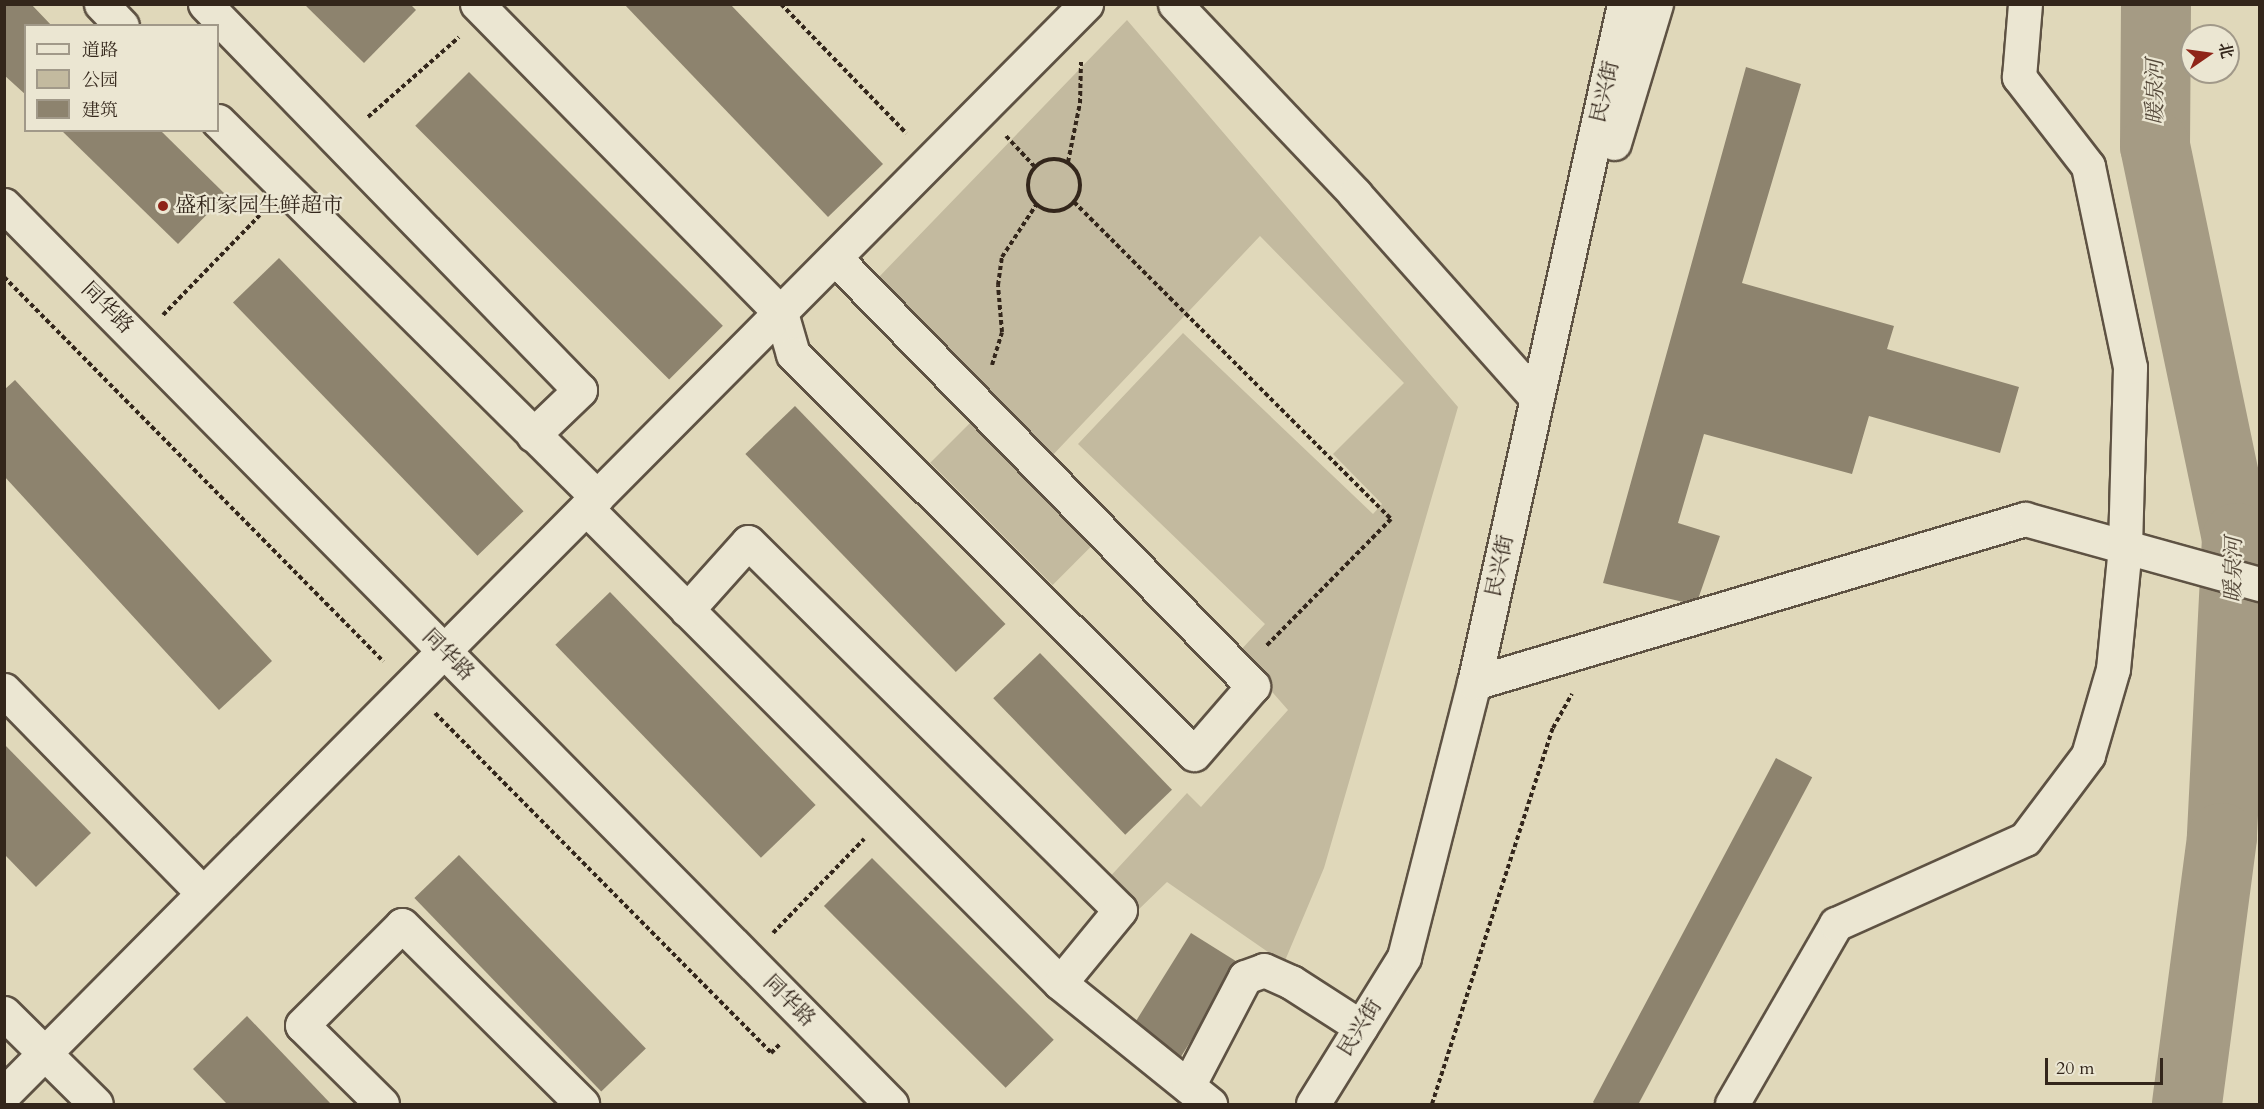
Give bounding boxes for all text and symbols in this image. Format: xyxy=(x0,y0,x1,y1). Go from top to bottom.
legend xyxy=(24,24,219,132)
north arrow xyxy=(2180,24,2240,84)
text: 道路 xyxy=(82,38,118,63)
text: 北 xyxy=(2213,40,2238,61)
street label: 民兴街 xyxy=(1586,58,1624,126)
water label: 暖泉河 xyxy=(2143,59,2169,125)
text: 公园 xyxy=(82,68,118,93)
text: 建筑 xyxy=(82,98,118,123)
place label: 盛和家园生鲜超市 xyxy=(175,193,343,219)
marker: 盛和家园生鲜超市 xyxy=(156,199,170,213)
street label: 同华路 xyxy=(76,277,138,339)
street label: 民兴街 xyxy=(1481,533,1519,599)
water label: 暖泉河 xyxy=(2220,537,2248,603)
street label: 同华路 xyxy=(417,624,479,686)
street label: 同华路 xyxy=(758,970,820,1032)
street label: 民兴街 xyxy=(1333,995,1387,1061)
scale bar xyxy=(2048,1046,2166,1084)
text: 20 m xyxy=(2056,1056,2095,1081)

